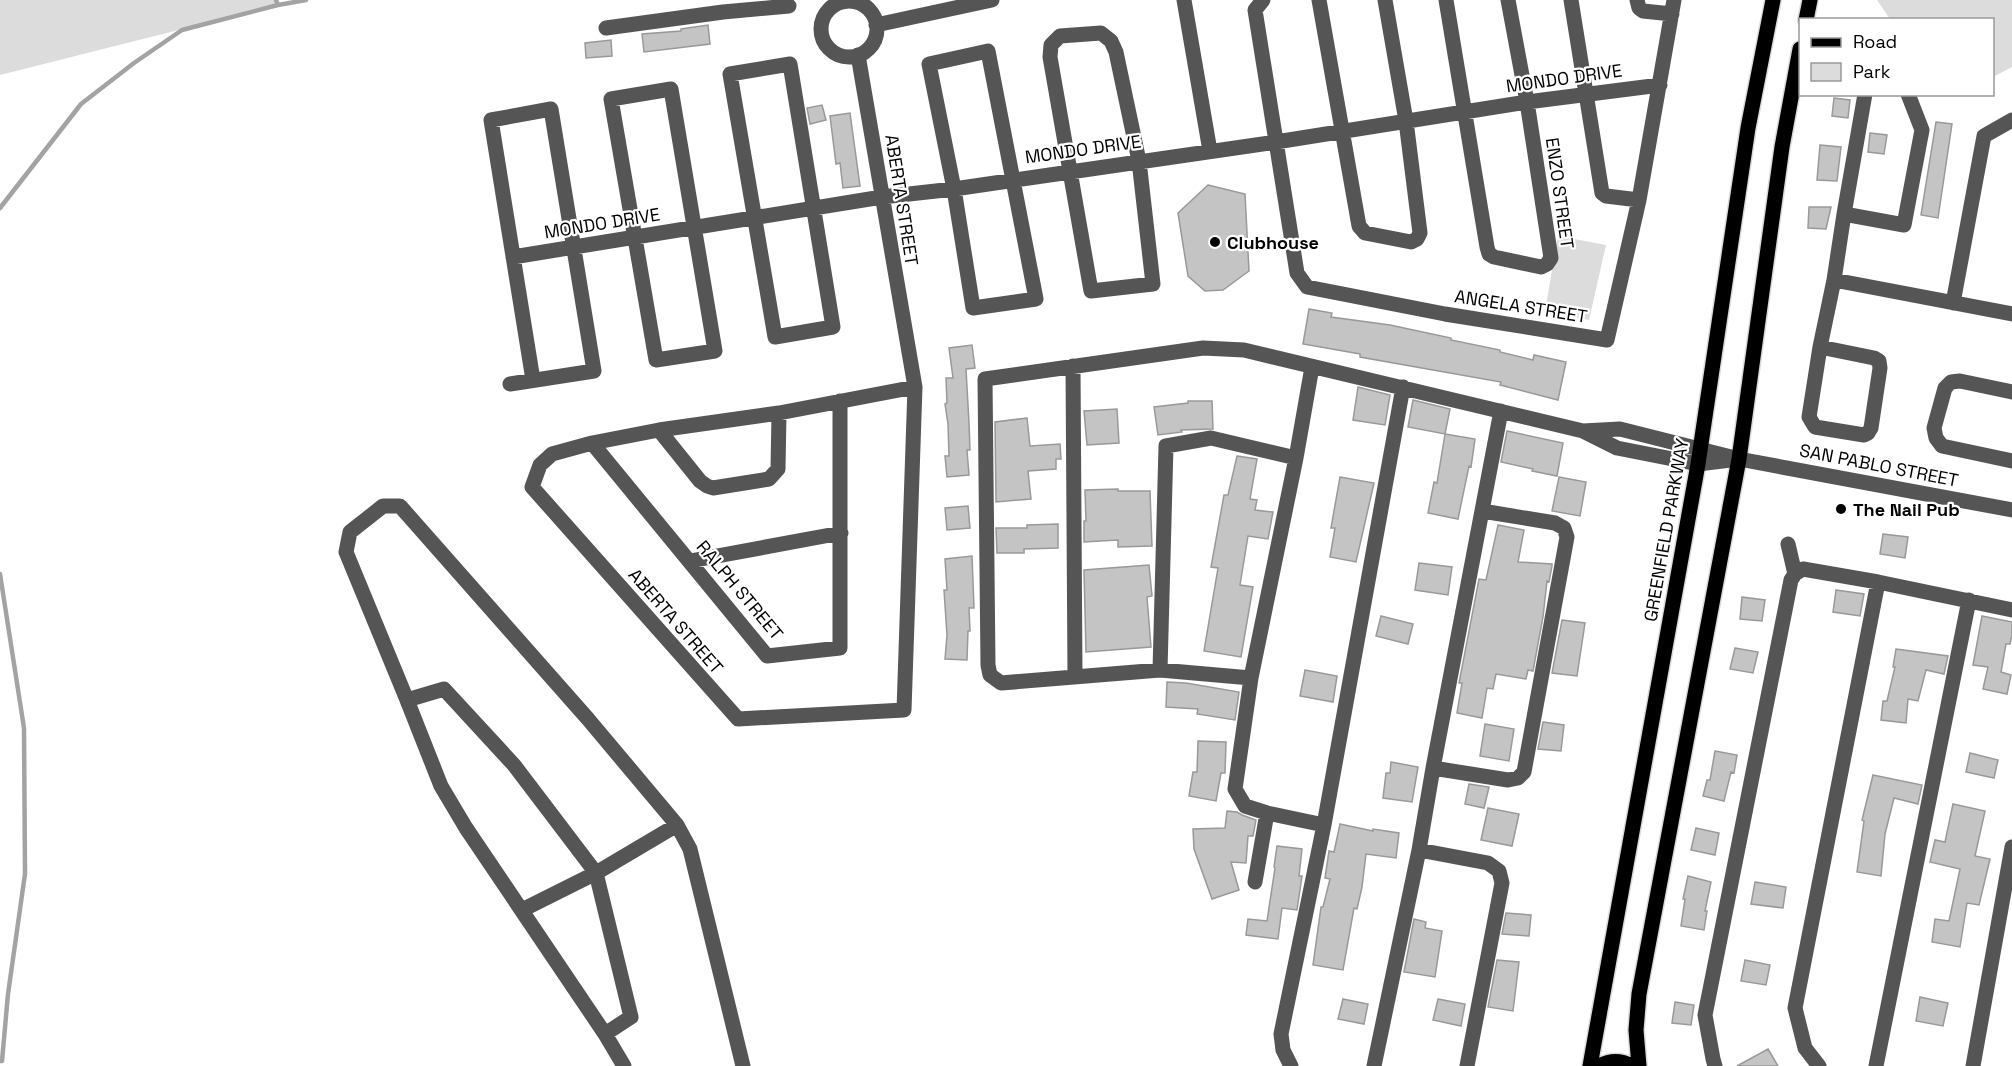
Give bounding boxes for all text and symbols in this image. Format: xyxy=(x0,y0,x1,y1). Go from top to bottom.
legend xyxy=(1799,18,1994,96)
text: Road xyxy=(1853,30,1897,53)
street label: MONDO DRIVE xyxy=(1504,58,1624,98)
text: Park xyxy=(1853,60,1891,83)
street label: MONDO DRIVE xyxy=(1023,129,1143,169)
street label: ABERTA STREET xyxy=(880,133,924,268)
street label: ENZO STREET xyxy=(1541,136,1579,251)
street label: MONDO DRIVE xyxy=(542,202,662,244)
place label: Clubhouse xyxy=(1227,231,1319,254)
marker: Clubhouse xyxy=(1208,235,1222,249)
street label: ANGELA STREET xyxy=(1453,284,1589,328)
street label: GREENFIELD PARKWAY xyxy=(1639,436,1693,623)
street label: SAN PABLO STREET xyxy=(1798,438,1961,492)
place label: The Nail Pub xyxy=(1853,498,1960,521)
marker: The Nail Pub xyxy=(1834,502,1848,516)
street label: RALPH STREET xyxy=(692,535,789,645)
street label: ABERTA STREET xyxy=(624,563,729,679)

